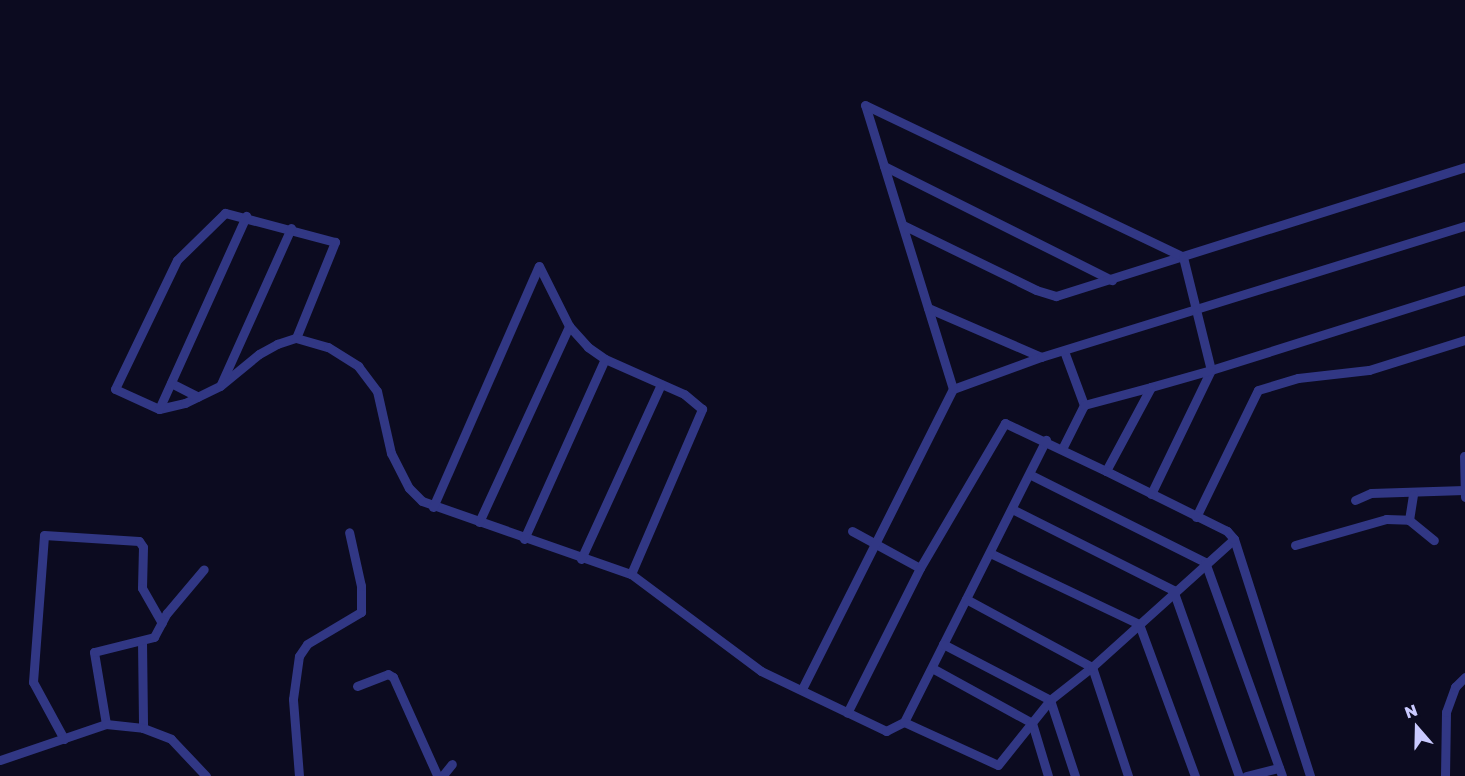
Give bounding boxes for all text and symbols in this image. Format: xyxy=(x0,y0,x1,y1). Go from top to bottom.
north arrow xyxy=(1387,698,1447,758)
text: N xyxy=(1402,700,1420,723)

